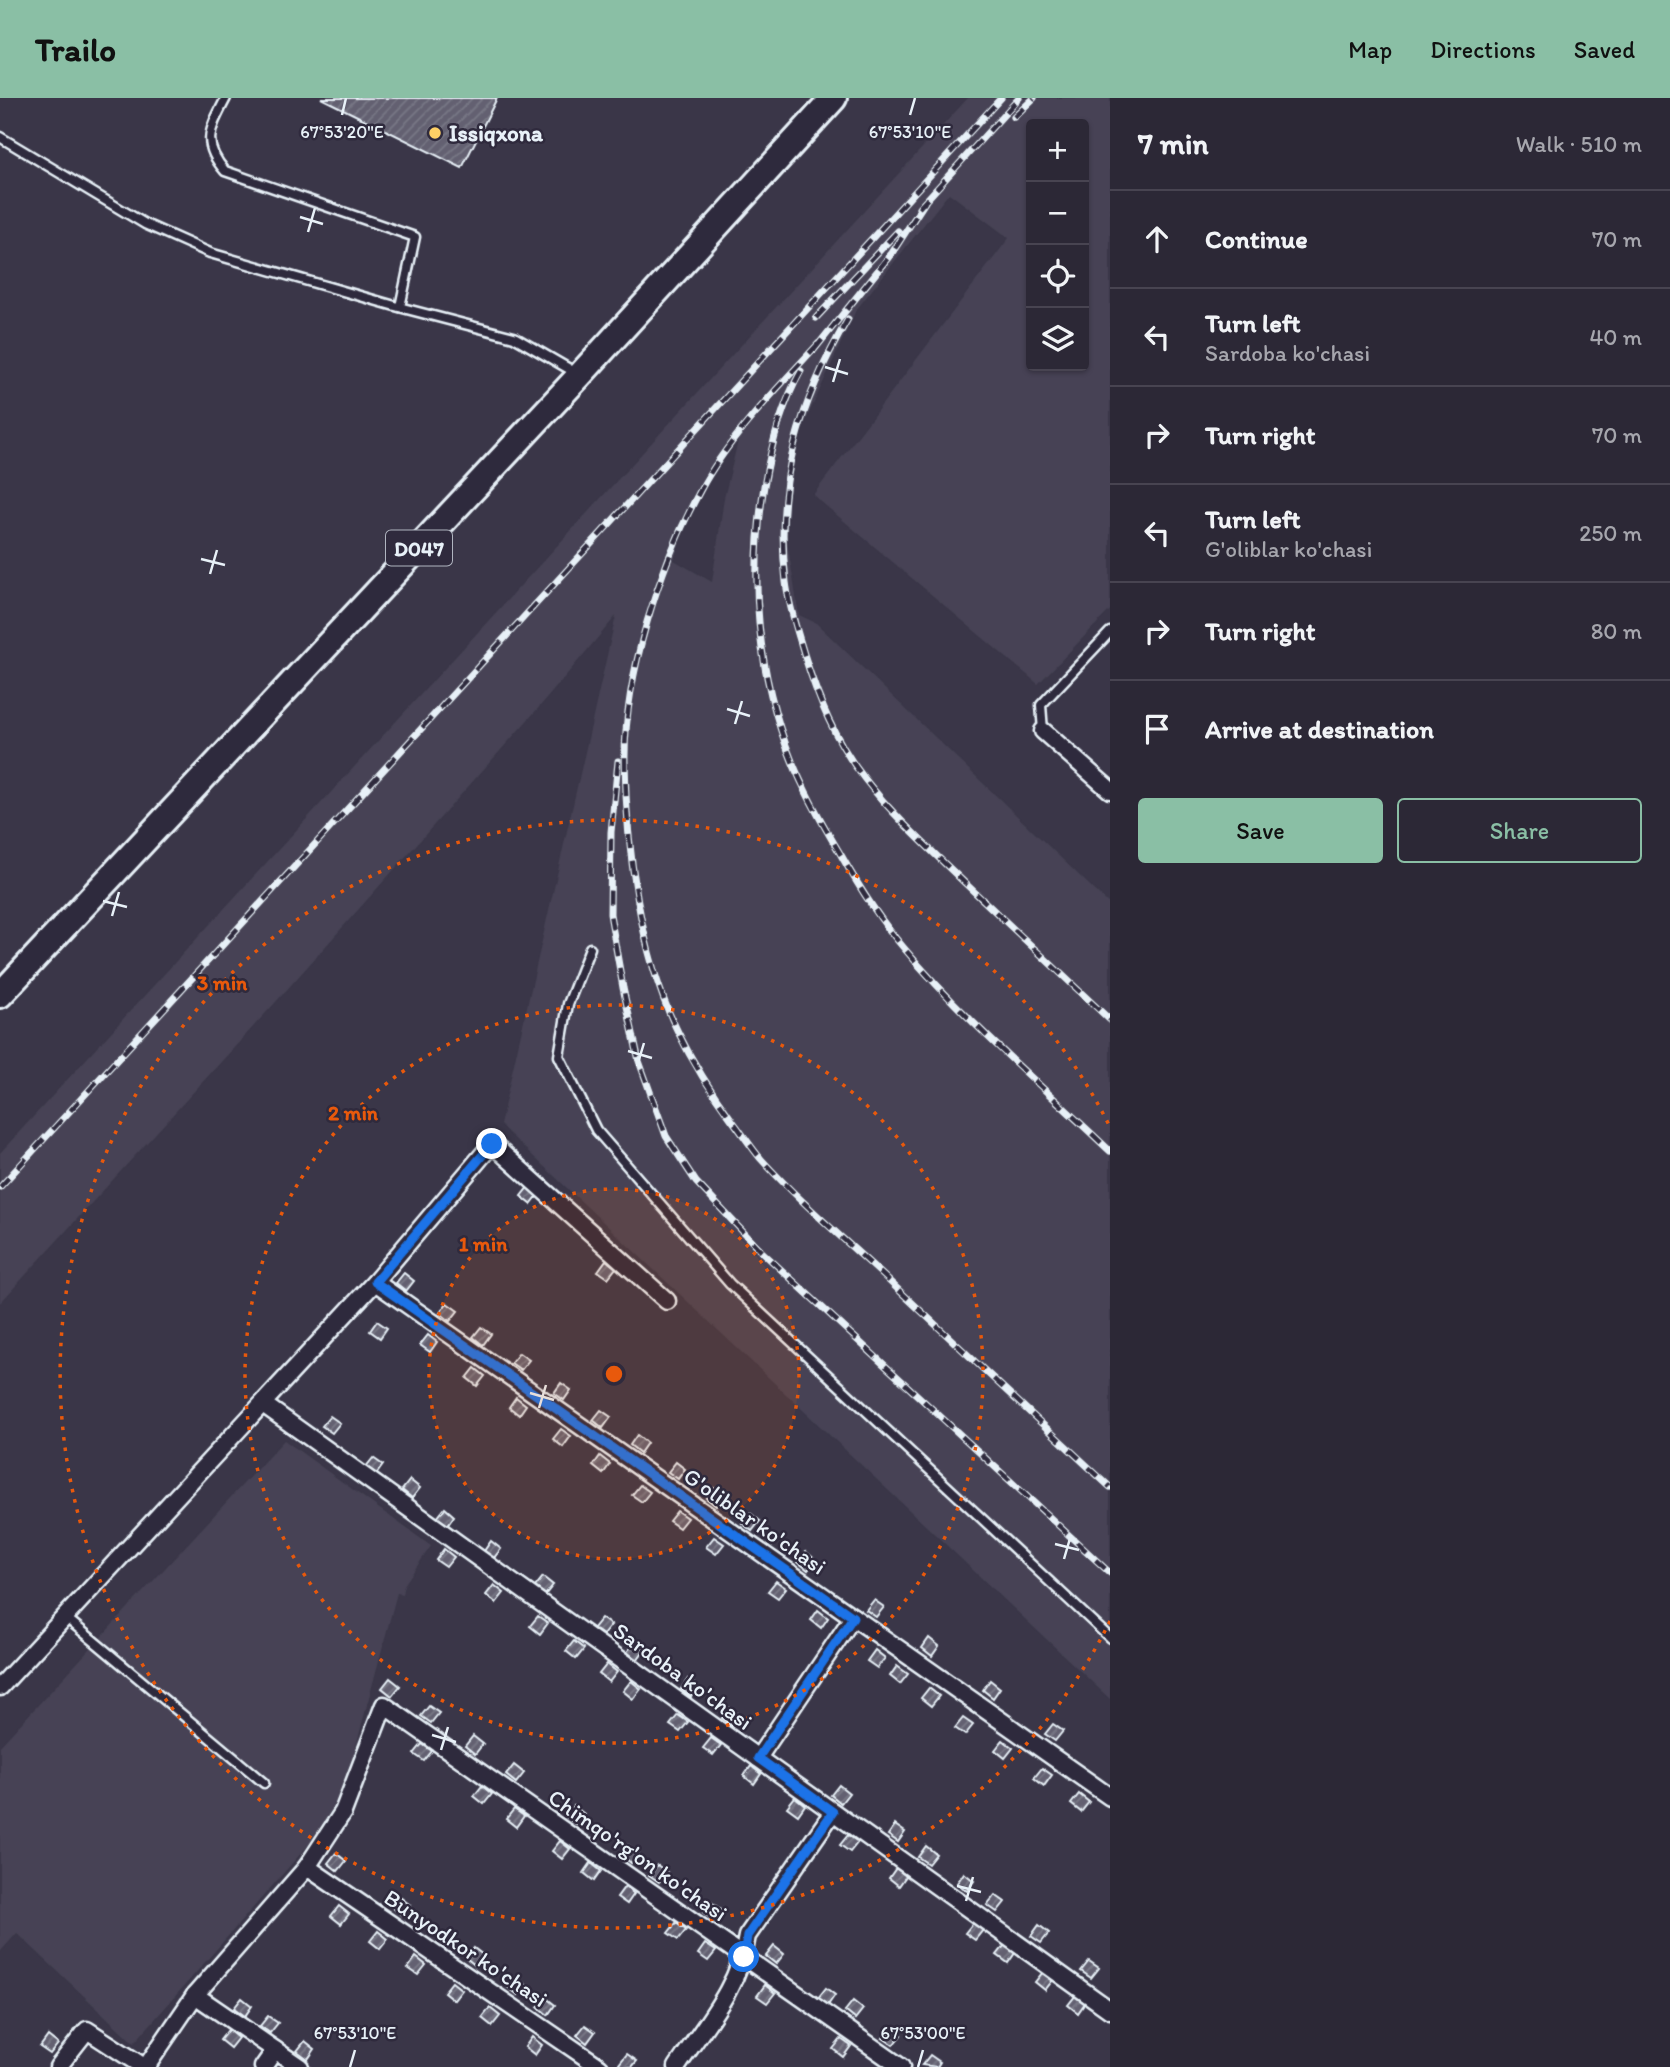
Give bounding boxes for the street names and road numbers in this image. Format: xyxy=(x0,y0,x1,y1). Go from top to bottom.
road number: D047 xyxy=(386,531,452,566)
street label: G'oliblar ko'chasi xyxy=(678,1462,832,1580)
street label: Sardoba ko'chasi xyxy=(608,1616,758,1736)
street label: Chimqo'rg'on ko'chasi xyxy=(543,1783,733,1927)
street label: Bunyodkor ko'chasi xyxy=(379,1883,553,2013)

